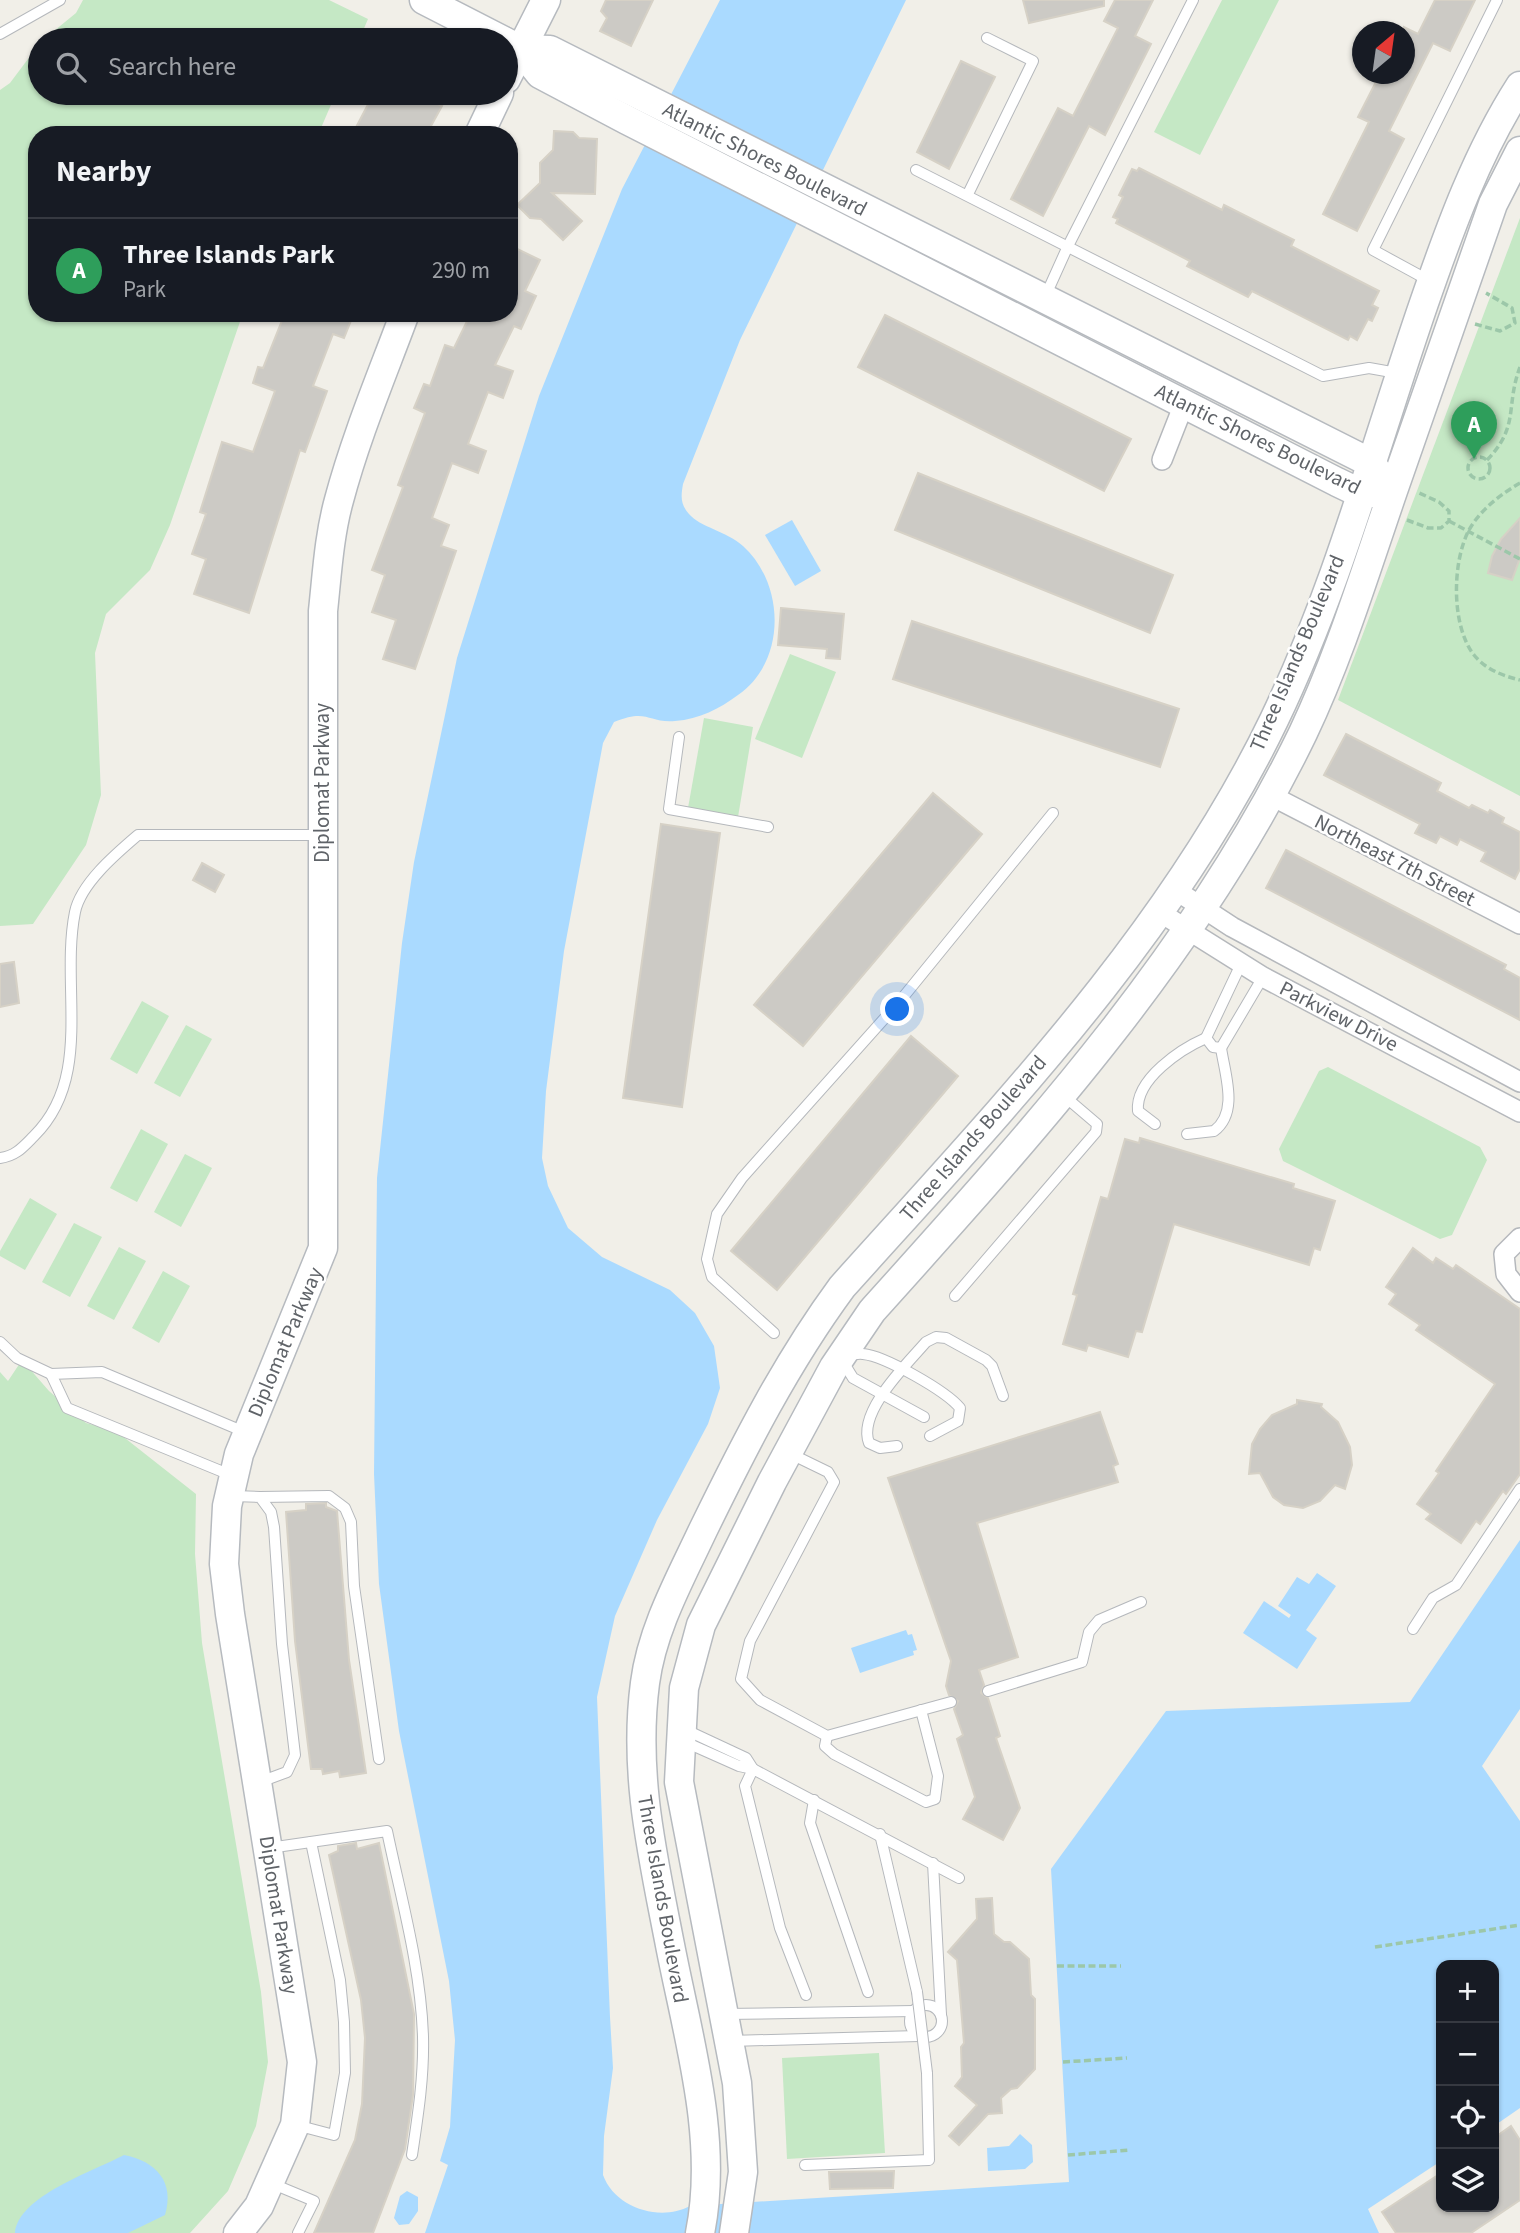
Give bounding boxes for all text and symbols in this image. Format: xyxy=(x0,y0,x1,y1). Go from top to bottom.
north arrow xyxy=(1352,21,1415,84)
search box xyxy=(28,28,518,105)
icon: search xyxy=(52,48,90,86)
text: Search here xyxy=(108,48,236,85)
street label: Atlantic Shores Boulevard xyxy=(658,94,872,224)
text: Nearby xyxy=(56,150,151,193)
text: Three Islands Park xyxy=(123,236,334,273)
text: A xyxy=(72,254,86,287)
text: 290 m xyxy=(432,254,490,287)
text: Park xyxy=(123,273,166,306)
street label: Atlantic Shores Boulevard xyxy=(1150,376,1366,502)
pin: A xyxy=(1451,401,1497,459)
street label: Three Islands Boulevard xyxy=(1242,550,1352,756)
street label: Diplomat Parkway xyxy=(307,703,337,863)
street label: Northeast 7th Street xyxy=(1309,806,1481,914)
street label: Parkview Drive xyxy=(1274,973,1404,1059)
your location xyxy=(880,992,914,1026)
street label: Three Islands Boulevard xyxy=(892,1049,1054,1227)
street label: Diplomat Parkway xyxy=(240,1262,330,1422)
street label: Three Islands Boulevard xyxy=(630,1793,696,2005)
street label: Diplomat Parkway xyxy=(252,1834,306,1997)
map controls xyxy=(1436,1960,1499,2212)
button: + xyxy=(1436,1960,1499,2023)
button: − xyxy=(1436,2023,1499,2086)
button: locate xyxy=(1436,2086,1499,2149)
button: layers xyxy=(1436,2149,1499,2212)

